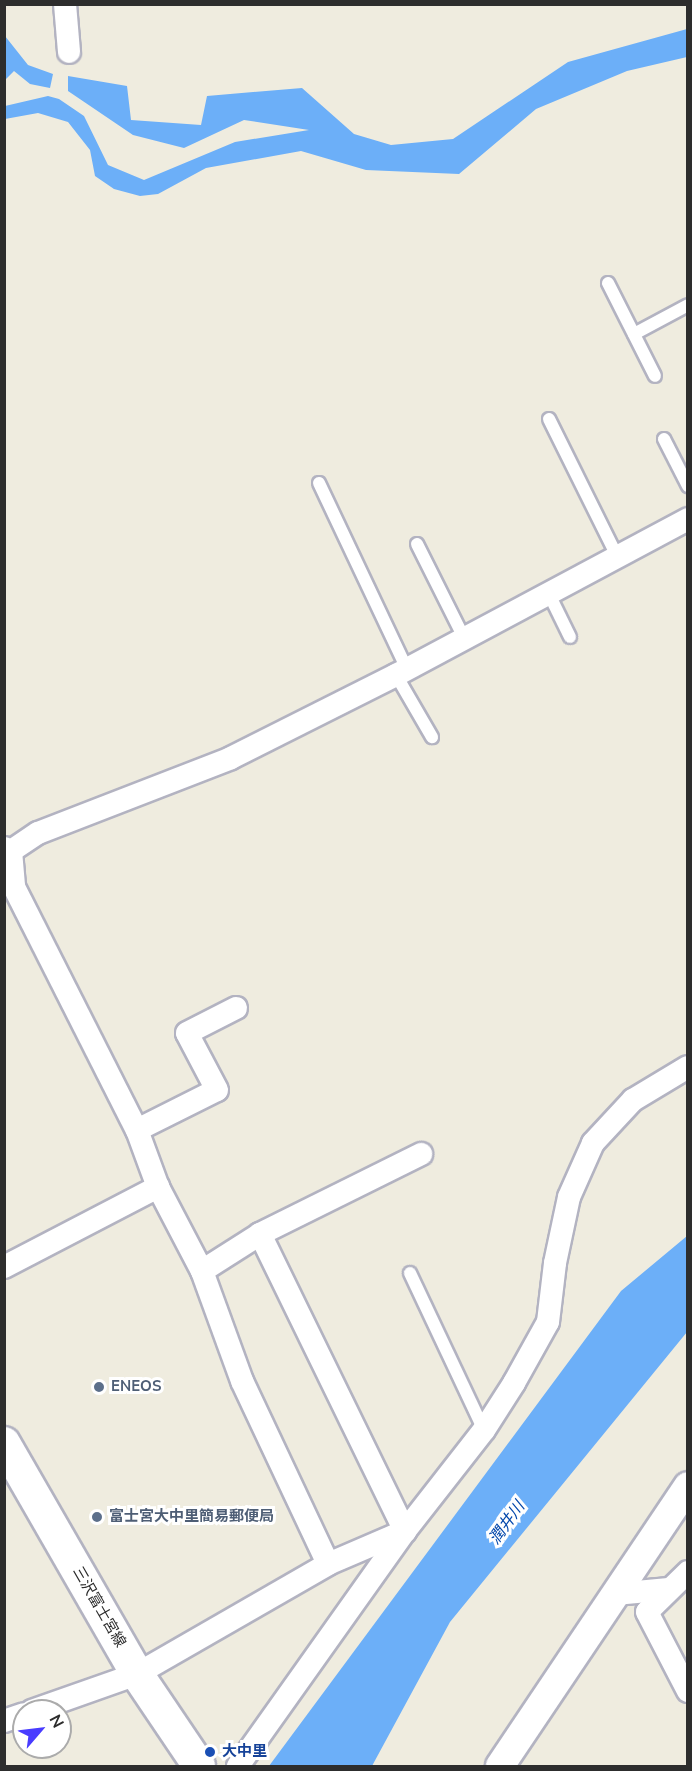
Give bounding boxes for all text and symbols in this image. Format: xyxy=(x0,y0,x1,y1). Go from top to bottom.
place label: ENEOS xyxy=(111,1378,161,1396)
marker: ENEOS xyxy=(92,1380,106,1394)
water label: 潤井川 xyxy=(485,1498,529,1548)
place label: 富士宮大中里簡易郵便局 xyxy=(109,1508,274,1526)
marker: 富士宮大中里簡易郵便局 xyxy=(90,1510,104,1524)
street label: 三沢富士宮線 xyxy=(69,1564,129,1650)
north arrow xyxy=(12,1699,72,1759)
text: N xyxy=(44,1711,69,1732)
place label: 大中里 xyxy=(222,1743,267,1761)
marker: 大中里 xyxy=(203,1745,217,1759)

